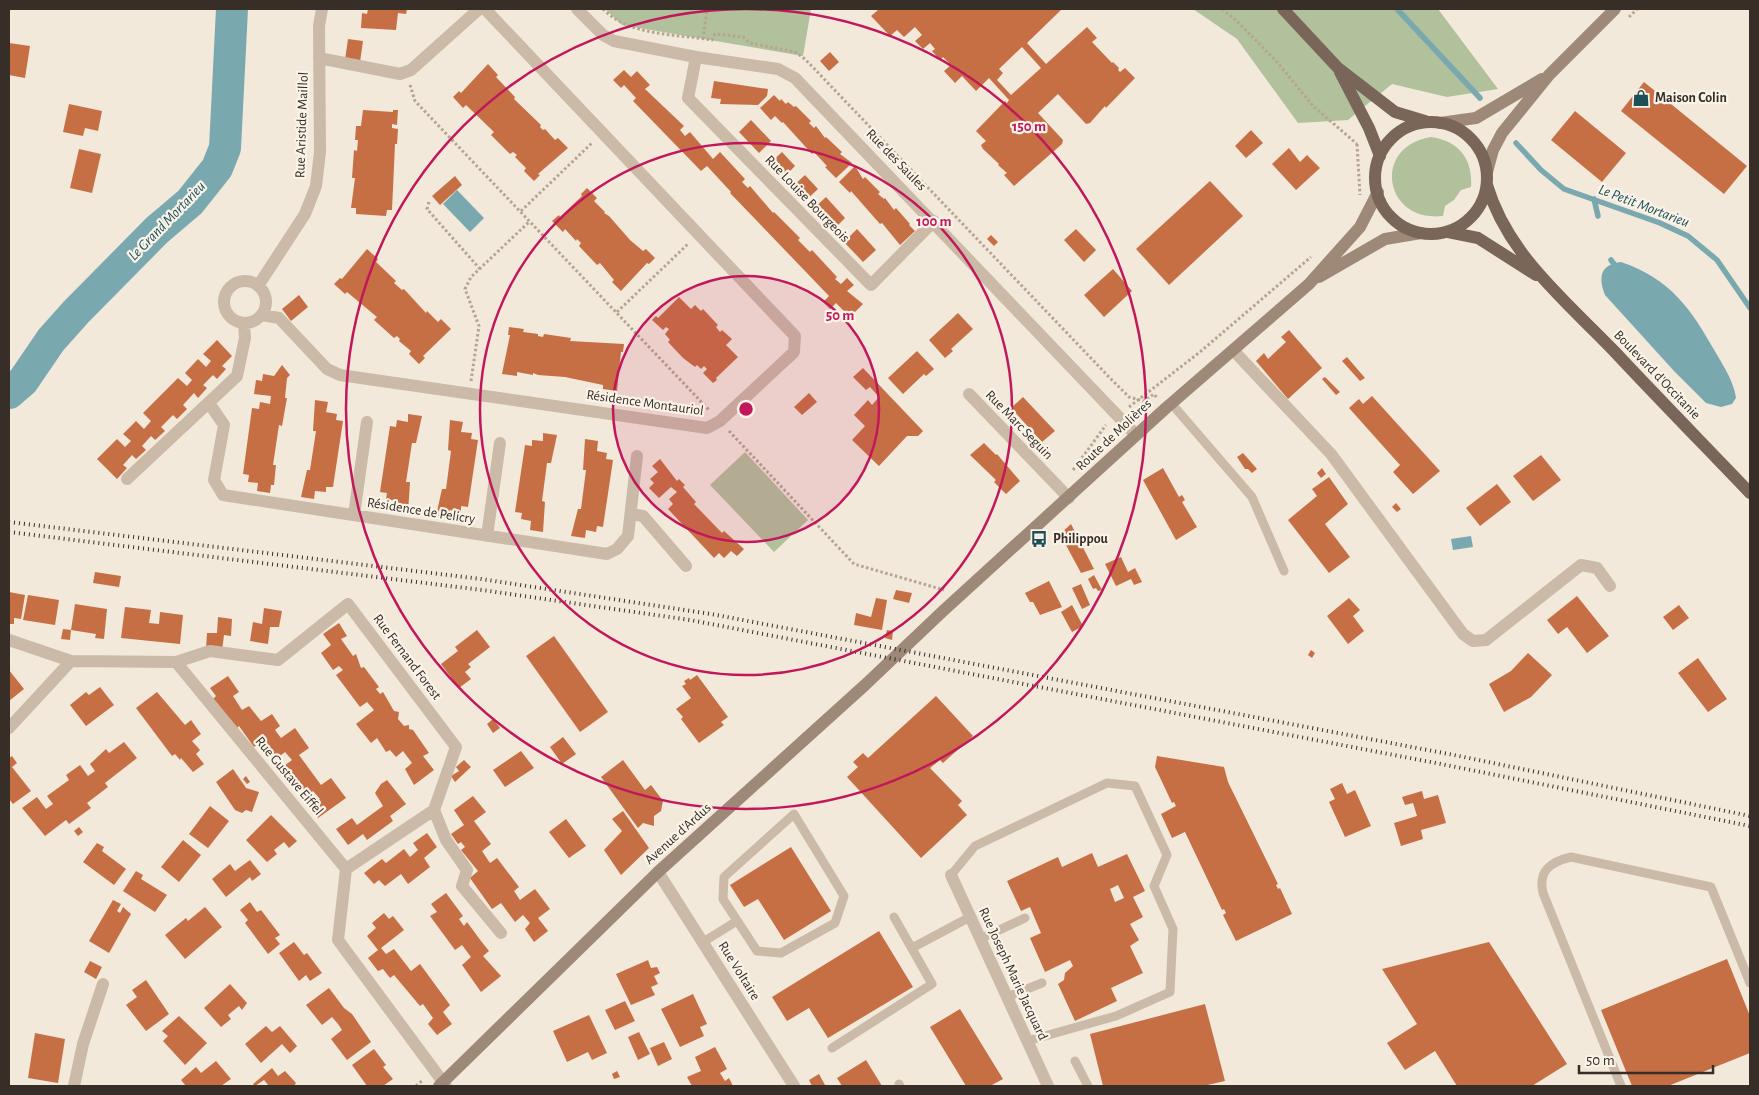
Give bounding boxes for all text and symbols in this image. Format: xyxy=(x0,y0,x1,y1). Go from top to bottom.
street label: Rue Aristide Maillol xyxy=(293,72,311,178)
shop icon: Maison Colin xyxy=(1631,88,1651,108)
place label: Maison Colin xyxy=(1655,91,1727,105)
text: 150 m xyxy=(1012,119,1046,134)
street label: Rue des Saules xyxy=(863,127,929,193)
street label: Rue Louise Bourgeois xyxy=(762,153,852,245)
water label: Le Grand Mortarieu xyxy=(126,179,208,263)
water label: Le Petit Mortarieu xyxy=(1597,182,1691,230)
text: 100 m xyxy=(916,214,952,229)
text: 50 m xyxy=(826,308,854,323)
street label: Boulevard d'Occitanie xyxy=(1611,328,1703,422)
street label: Résidence Montauriol xyxy=(585,388,705,418)
street label: Rue Marc Seguin xyxy=(983,388,1055,462)
street label: Route de Molières xyxy=(1074,397,1154,473)
centre of rings xyxy=(737,400,755,418)
street label: Résidence de Pelicry xyxy=(366,496,476,526)
bus stop icon: Philippou xyxy=(1029,529,1049,549)
place label: Philippou xyxy=(1053,532,1109,546)
street label: Rue Fernand Forest xyxy=(370,612,444,703)
street label: Rue Gustave Eiffel xyxy=(252,734,326,818)
street label: Avenue d'Ardus xyxy=(642,801,714,867)
street label: Rue Joseph Marie Jacquard xyxy=(976,905,1050,1043)
street label: Rue Voltaire xyxy=(716,939,762,1003)
scale bar xyxy=(1579,1042,1713,1074)
text: 50 m xyxy=(1586,1053,1615,1068)

